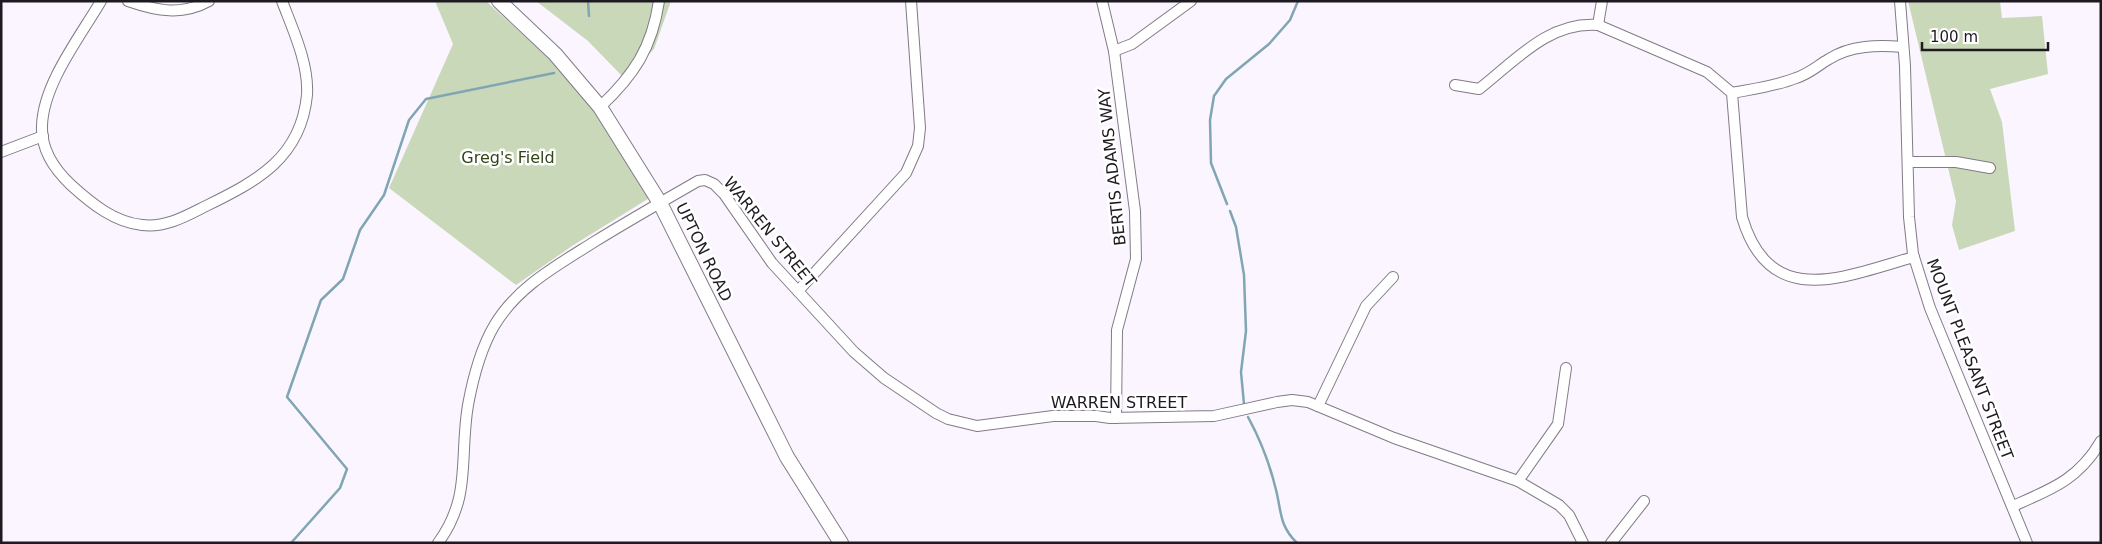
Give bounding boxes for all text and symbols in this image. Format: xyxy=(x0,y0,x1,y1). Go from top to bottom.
scale bar xyxy=(1922,20,2048,52)
text: 100 m xyxy=(1930,28,1978,46)
street label: BERTIS ADAMS WAY xyxy=(1094,87,1130,247)
park label: Greg's Field xyxy=(461,148,555,167)
street label: WARREN STREET xyxy=(720,173,820,291)
street label: UPTON ROAD xyxy=(672,200,736,304)
street label: MOUNT PLEASANT STREET xyxy=(1923,256,2017,462)
street label: WARREN STREET xyxy=(1051,393,1187,412)

